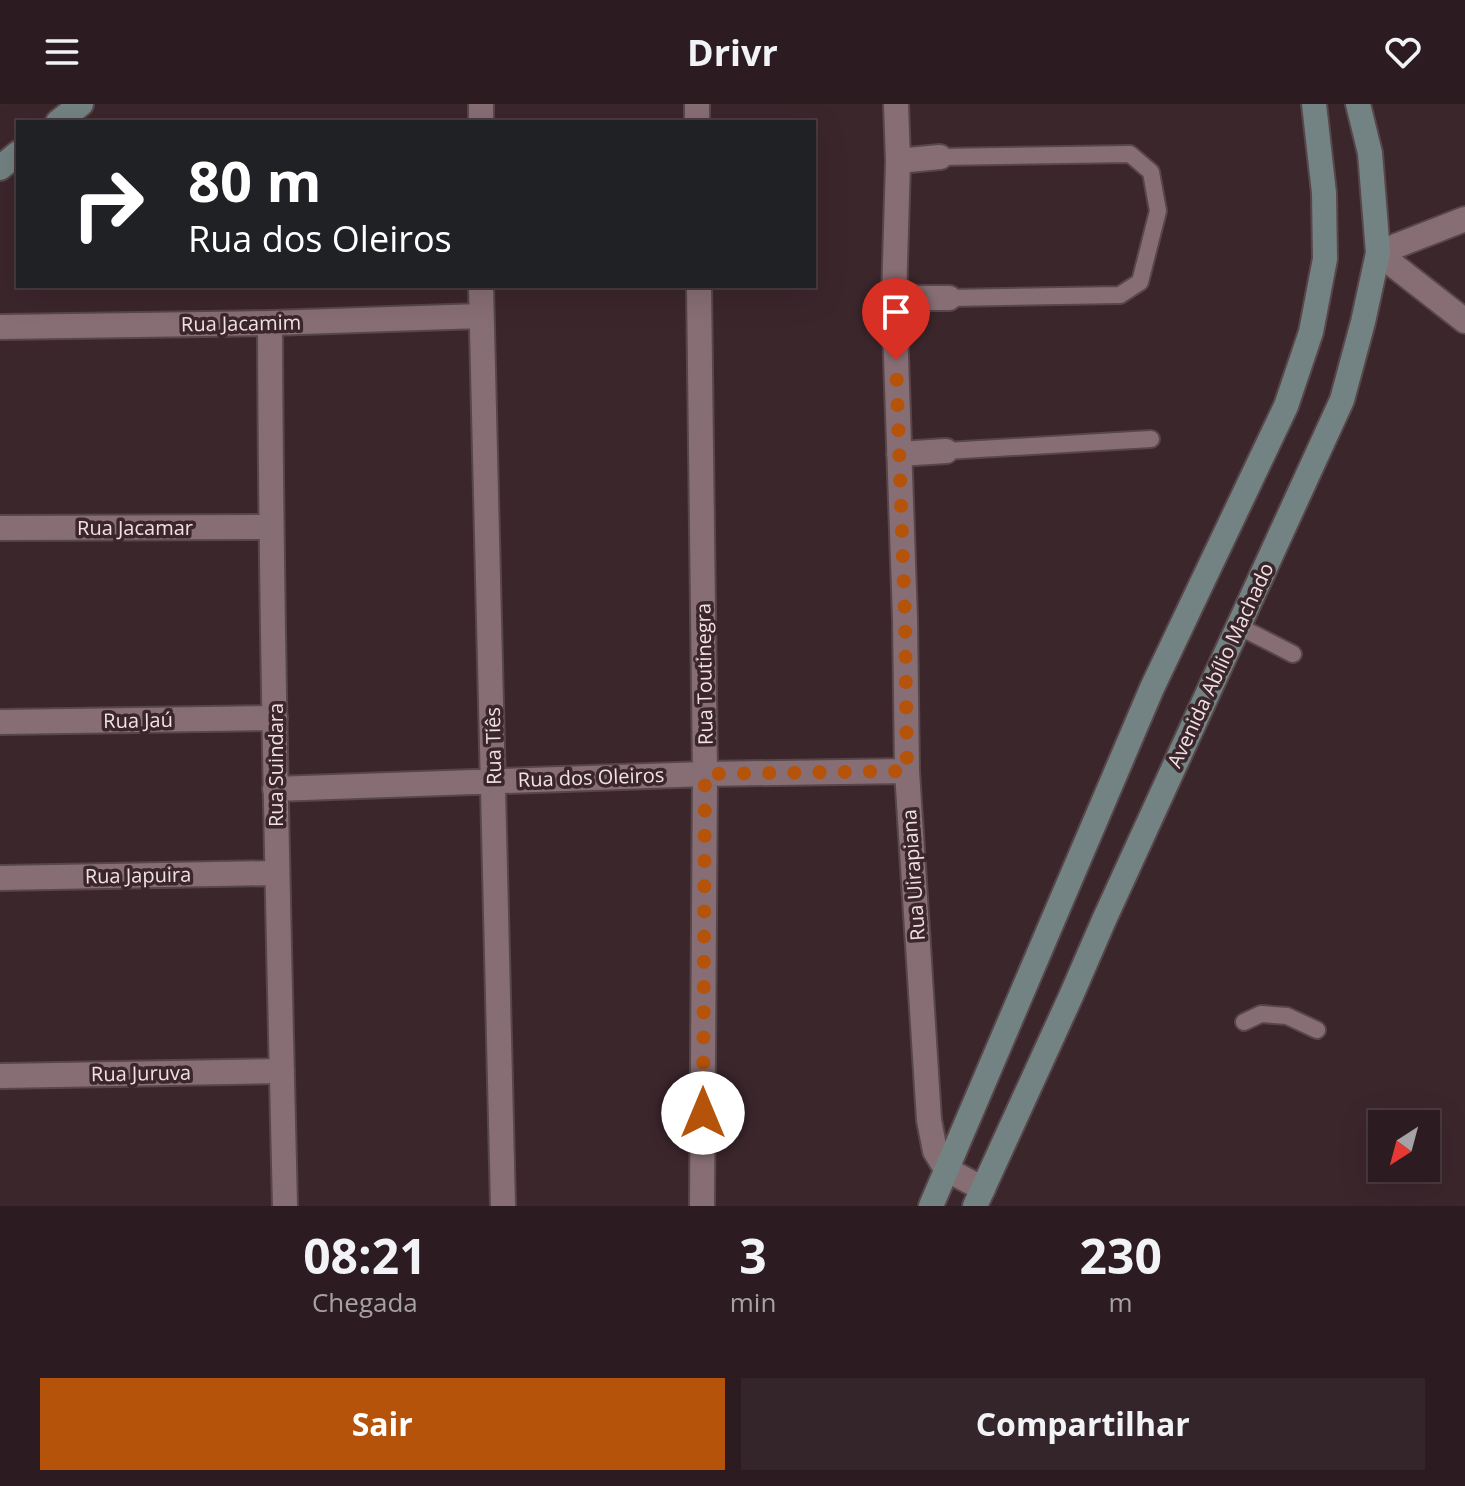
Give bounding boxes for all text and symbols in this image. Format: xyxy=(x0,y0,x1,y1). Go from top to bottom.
text: Drivr xyxy=(687,28,778,77)
icon: menu xyxy=(40,30,84,74)
icon: heart xyxy=(1381,30,1425,74)
text: 80 m xyxy=(188,142,322,218)
icon: right xyxy=(56,152,160,256)
text: Rua dos Oleiros xyxy=(188,214,452,263)
pin xyxy=(862,278,930,360)
icon: arrive xyxy=(874,290,918,334)
street label: Rua Jacamim xyxy=(181,308,301,338)
street label: Rua Jacamar xyxy=(77,514,193,541)
street label: Avenida Abílio Machado xyxy=(1161,558,1279,772)
street label: Rua Toutinegra xyxy=(689,603,719,745)
street label: Rua Suindara xyxy=(262,703,289,827)
street label: Rua Jaú xyxy=(103,706,173,734)
street label: Rua Tiês xyxy=(479,707,507,785)
street label: Rua dos Oleiros xyxy=(517,761,665,793)
street label: Rua Uirapiana xyxy=(895,808,931,942)
street label: Rua Japuira xyxy=(85,861,191,889)
street label: Rua Juruva xyxy=(91,1059,191,1087)
position arrow xyxy=(661,1071,745,1155)
north arrow xyxy=(1368,1110,1440,1182)
map controls xyxy=(1368,1110,1440,1182)
text: 08:21 xyxy=(303,1223,427,1288)
text: 3 xyxy=(739,1223,767,1288)
text: 230 xyxy=(1079,1223,1162,1288)
text: Chegada xyxy=(312,1284,418,1320)
text: min xyxy=(730,1284,776,1320)
text: m xyxy=(1109,1284,1133,1320)
button: Sair xyxy=(40,1378,725,1470)
button: Compartilhar xyxy=(741,1378,1425,1470)

